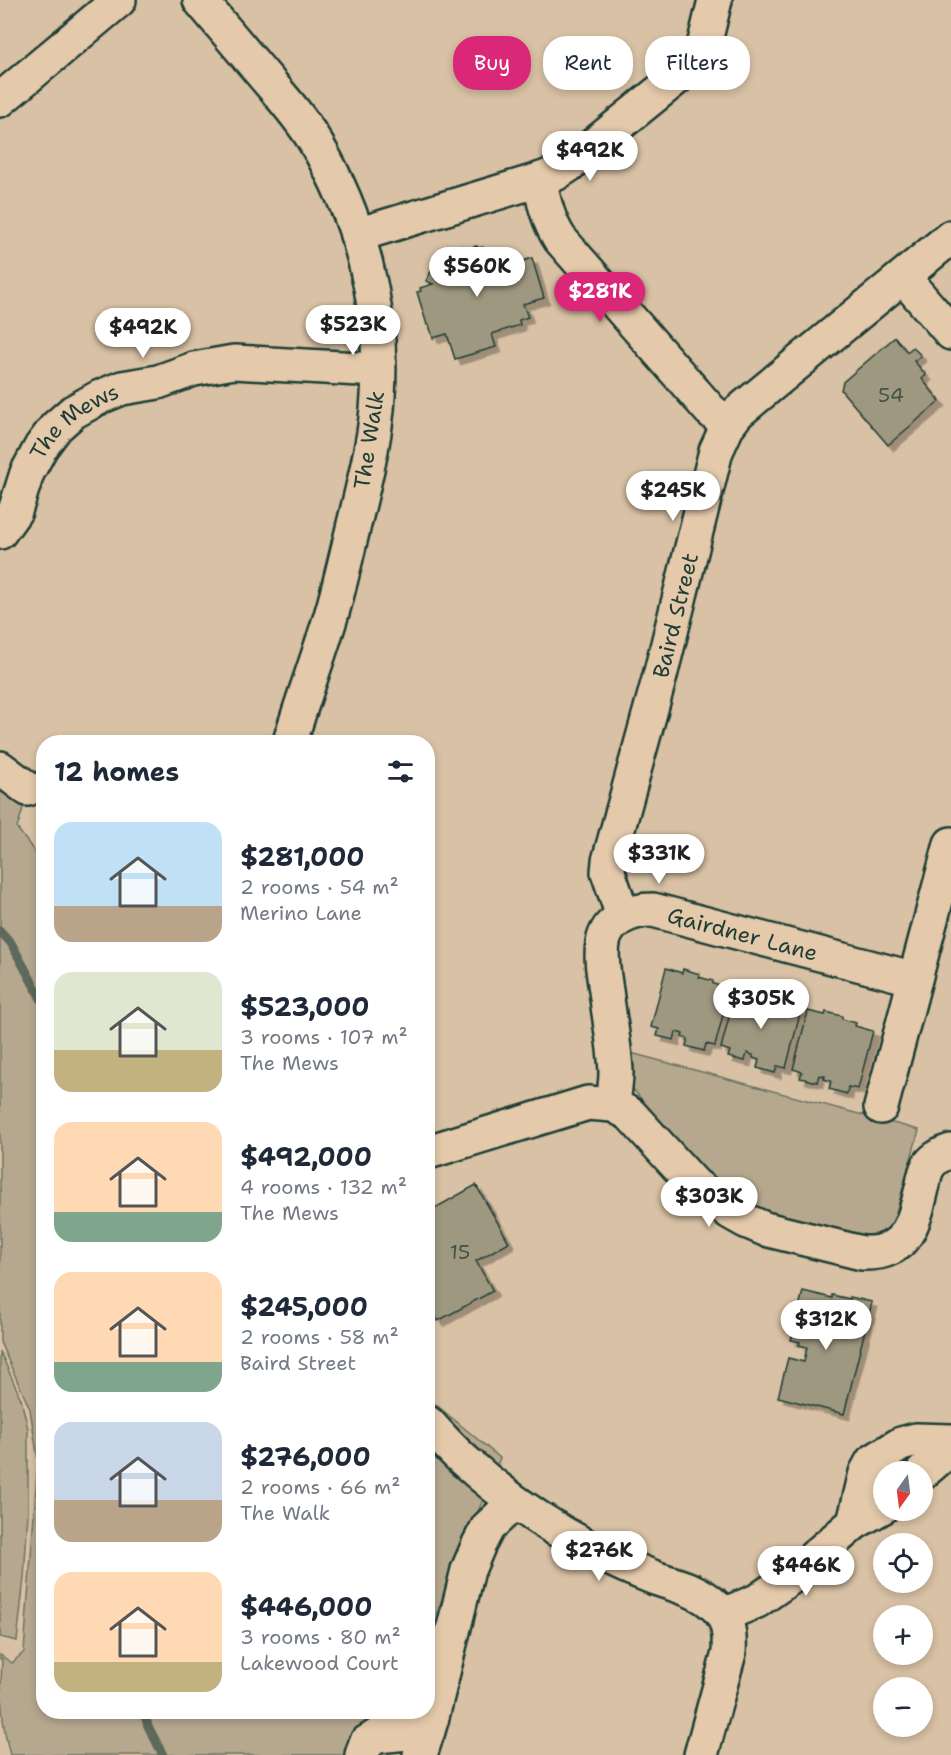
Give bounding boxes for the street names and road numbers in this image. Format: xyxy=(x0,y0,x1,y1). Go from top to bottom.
street label: The Mews xyxy=(23,376,123,464)
street label: The Walk xyxy=(347,389,391,491)
street label: Baird Street xyxy=(646,550,705,681)
street label: Gairdner Lane xyxy=(664,900,821,967)

